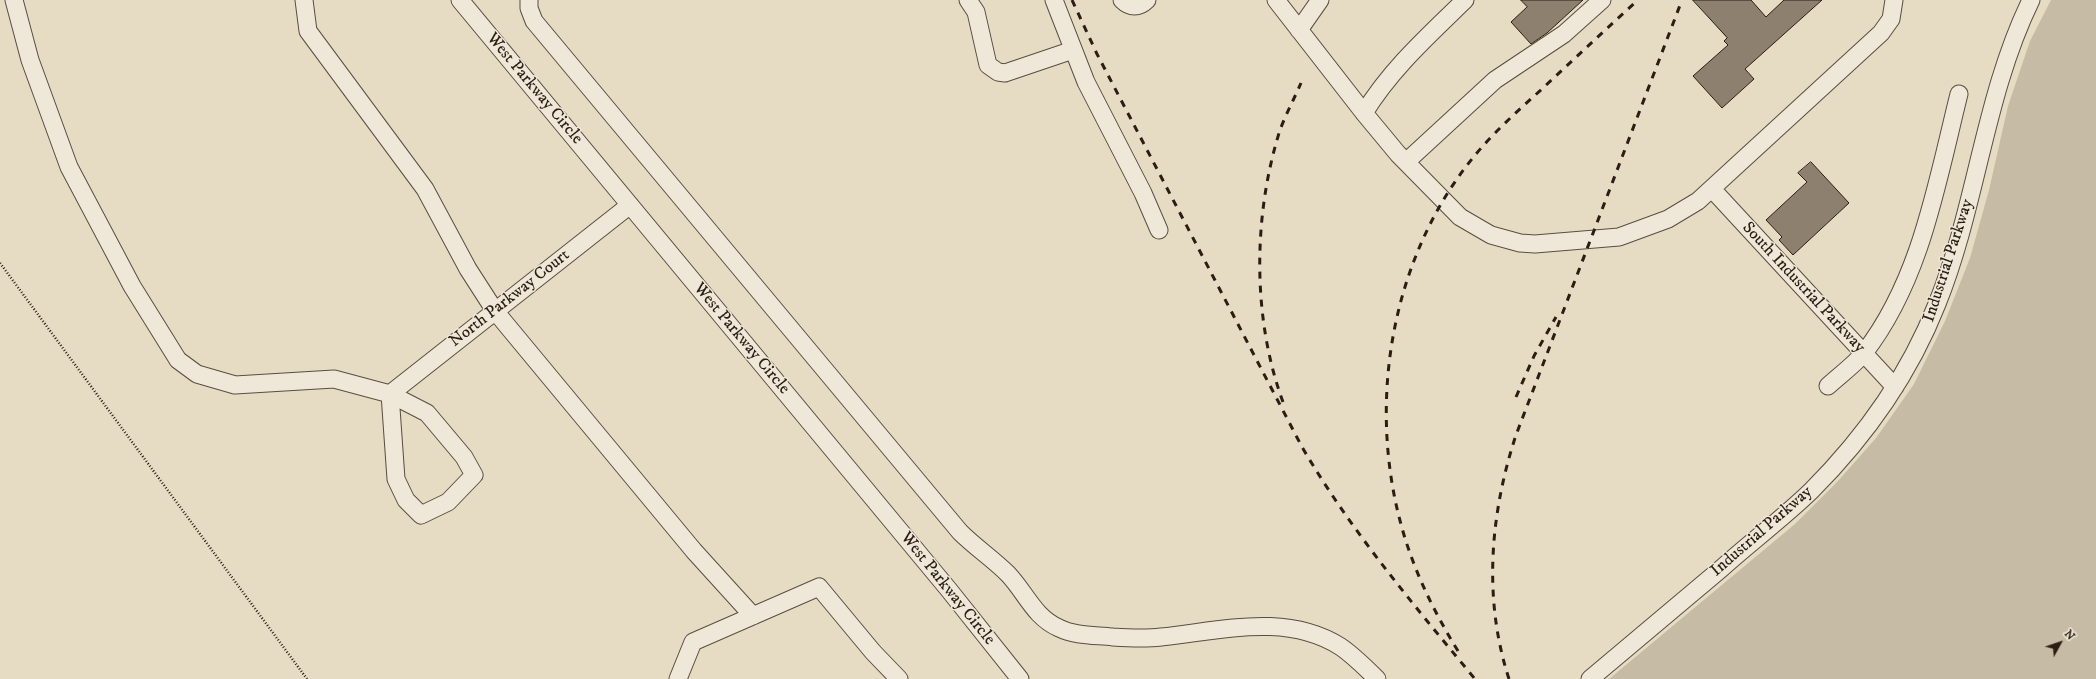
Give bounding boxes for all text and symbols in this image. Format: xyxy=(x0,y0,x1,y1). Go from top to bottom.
street label: West Parkway Circle xyxy=(481,29,587,149)
street label: Industrial Parkway xyxy=(1920,197,1978,325)
street label: South Industrial Parkway xyxy=(1737,218,1869,358)
street label: North Parkway Court xyxy=(446,246,574,352)
street label: West Parkway Circle xyxy=(688,279,794,399)
street label: Industrial Parkway xyxy=(1707,482,1817,582)
street label: West Parkway Circle xyxy=(895,528,999,650)
north arrow xyxy=(2040,623,2080,663)
text: N xyxy=(2061,627,2077,643)

